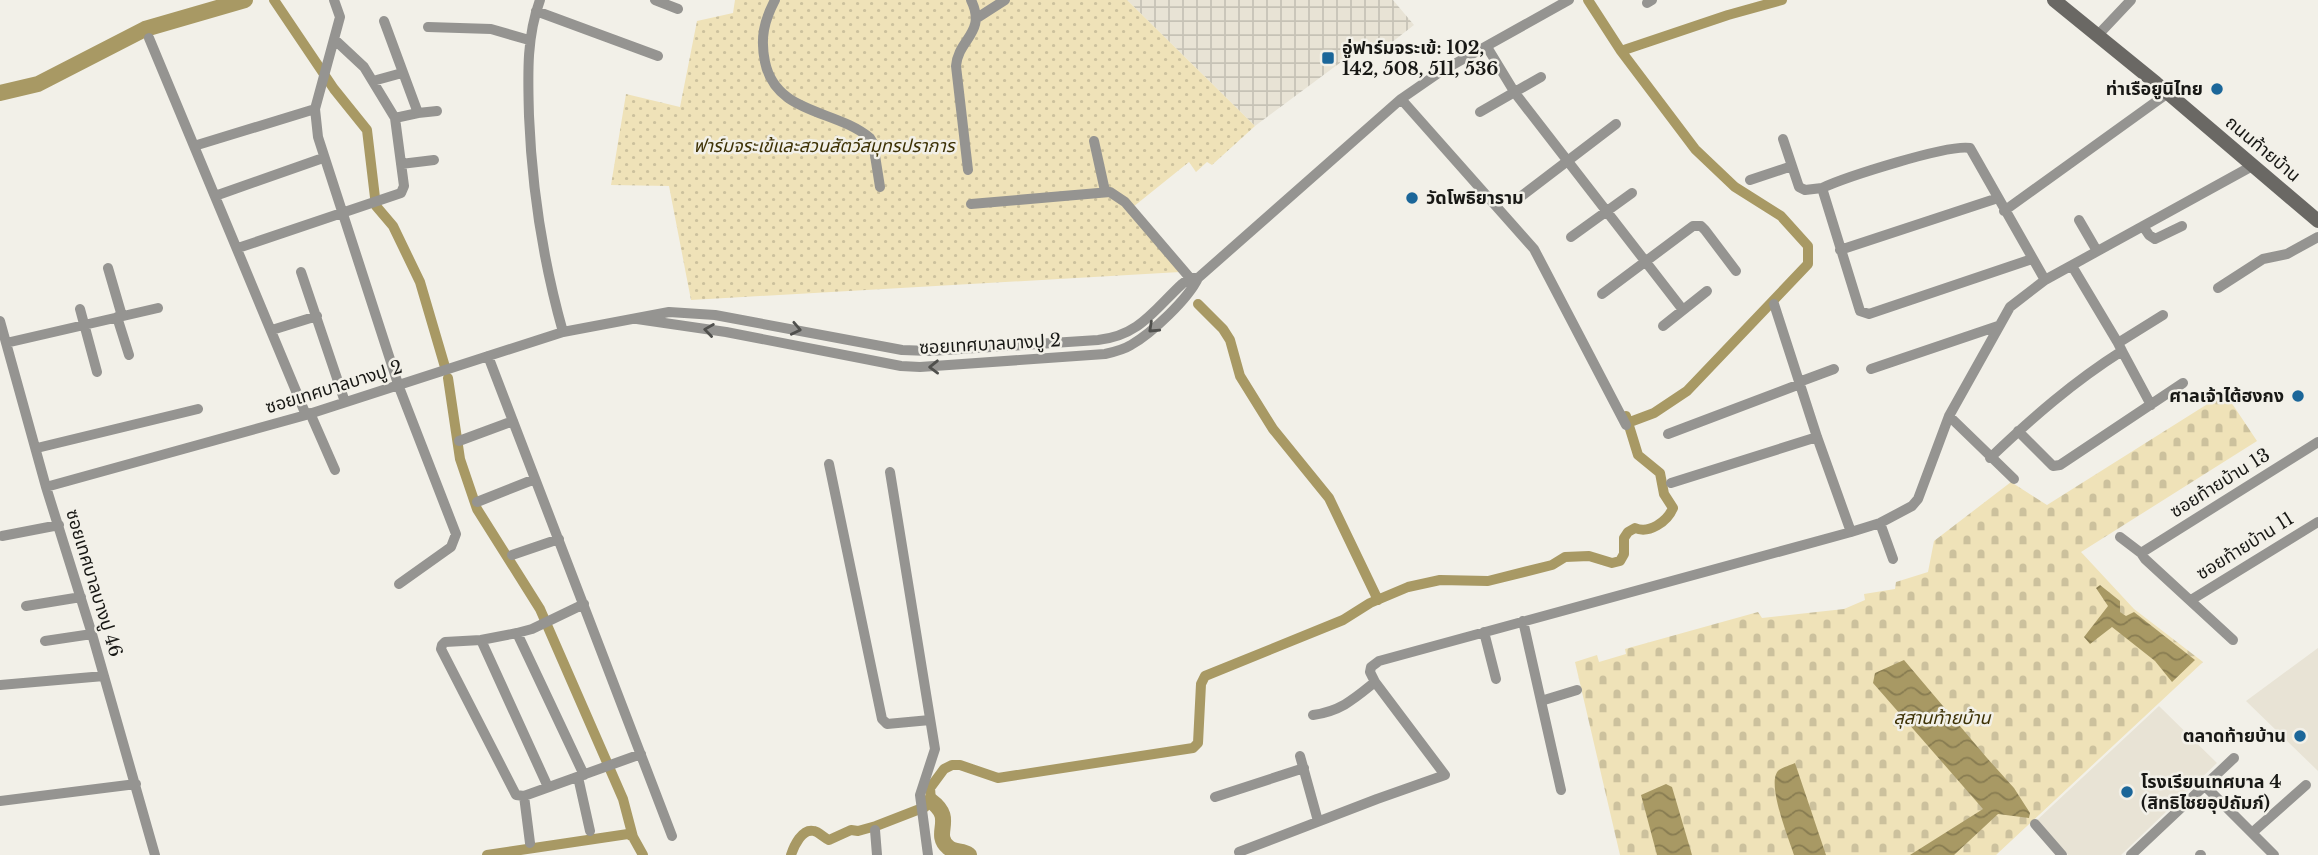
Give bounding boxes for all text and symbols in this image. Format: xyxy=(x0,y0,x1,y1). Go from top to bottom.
place label: อู่ฟาร์มจระเข้: 102, 142, 508, 511, 536 xyxy=(1342,37,1498,80)
marker: อู่ฟาร์มจระเข้: 102, 142, 508, 511, 536 xyxy=(1320,50,1336,66)
place label: ท่าเรือยูนิไทย xyxy=(2106,78,2203,100)
marker: ท่าเรือยูนิไทย xyxy=(2209,81,2225,97)
street label: ถนนท้ายบ้าน xyxy=(2221,111,2305,187)
park label: ฟาร์มจระเข้และสวนสัตว์สมุทรปราการ xyxy=(694,135,956,157)
place label: วัดโพธิยาราม xyxy=(1426,187,1524,209)
marker: วัดโพธิยาราม xyxy=(1404,190,1420,206)
one-way arrow xyxy=(1148,319,1161,332)
one-way arrow xyxy=(790,320,802,335)
one-way arrow xyxy=(704,322,715,337)
street label: ซอยเทศบาลบางปู 2 xyxy=(918,329,1062,360)
street label: ซอยเทศบาลบางปู 2 xyxy=(263,356,405,419)
one-way arrow xyxy=(928,359,939,374)
place label: ศาลเจ้าไต้ฮงกง xyxy=(2169,385,2284,407)
marker: ศาลเจ้าไต้ฮงกง xyxy=(2290,388,2306,404)
street label: ซอยท้ายบ้าน 13 xyxy=(2166,444,2274,522)
street label: ซอยเทศบาลบางปู 46 xyxy=(60,507,127,660)
street label: ซอยท้ายบ้าน 11 xyxy=(2192,507,2298,585)
park label: สุสานท้ายบ้าน xyxy=(1893,707,1992,729)
place label: ตลาดท้ายบ้าน xyxy=(2183,725,2286,747)
marker: ตลาดท้ายบ้าน xyxy=(2292,728,2308,744)
place label: โรงเรียนเทศบาล 4 (สิทธิไชยอุปถัมภ์) xyxy=(2141,771,2281,814)
marker: โรงเรียนเทศบาล 4 (สิทธิไชยอุปถัมภ์) xyxy=(2119,784,2135,800)

